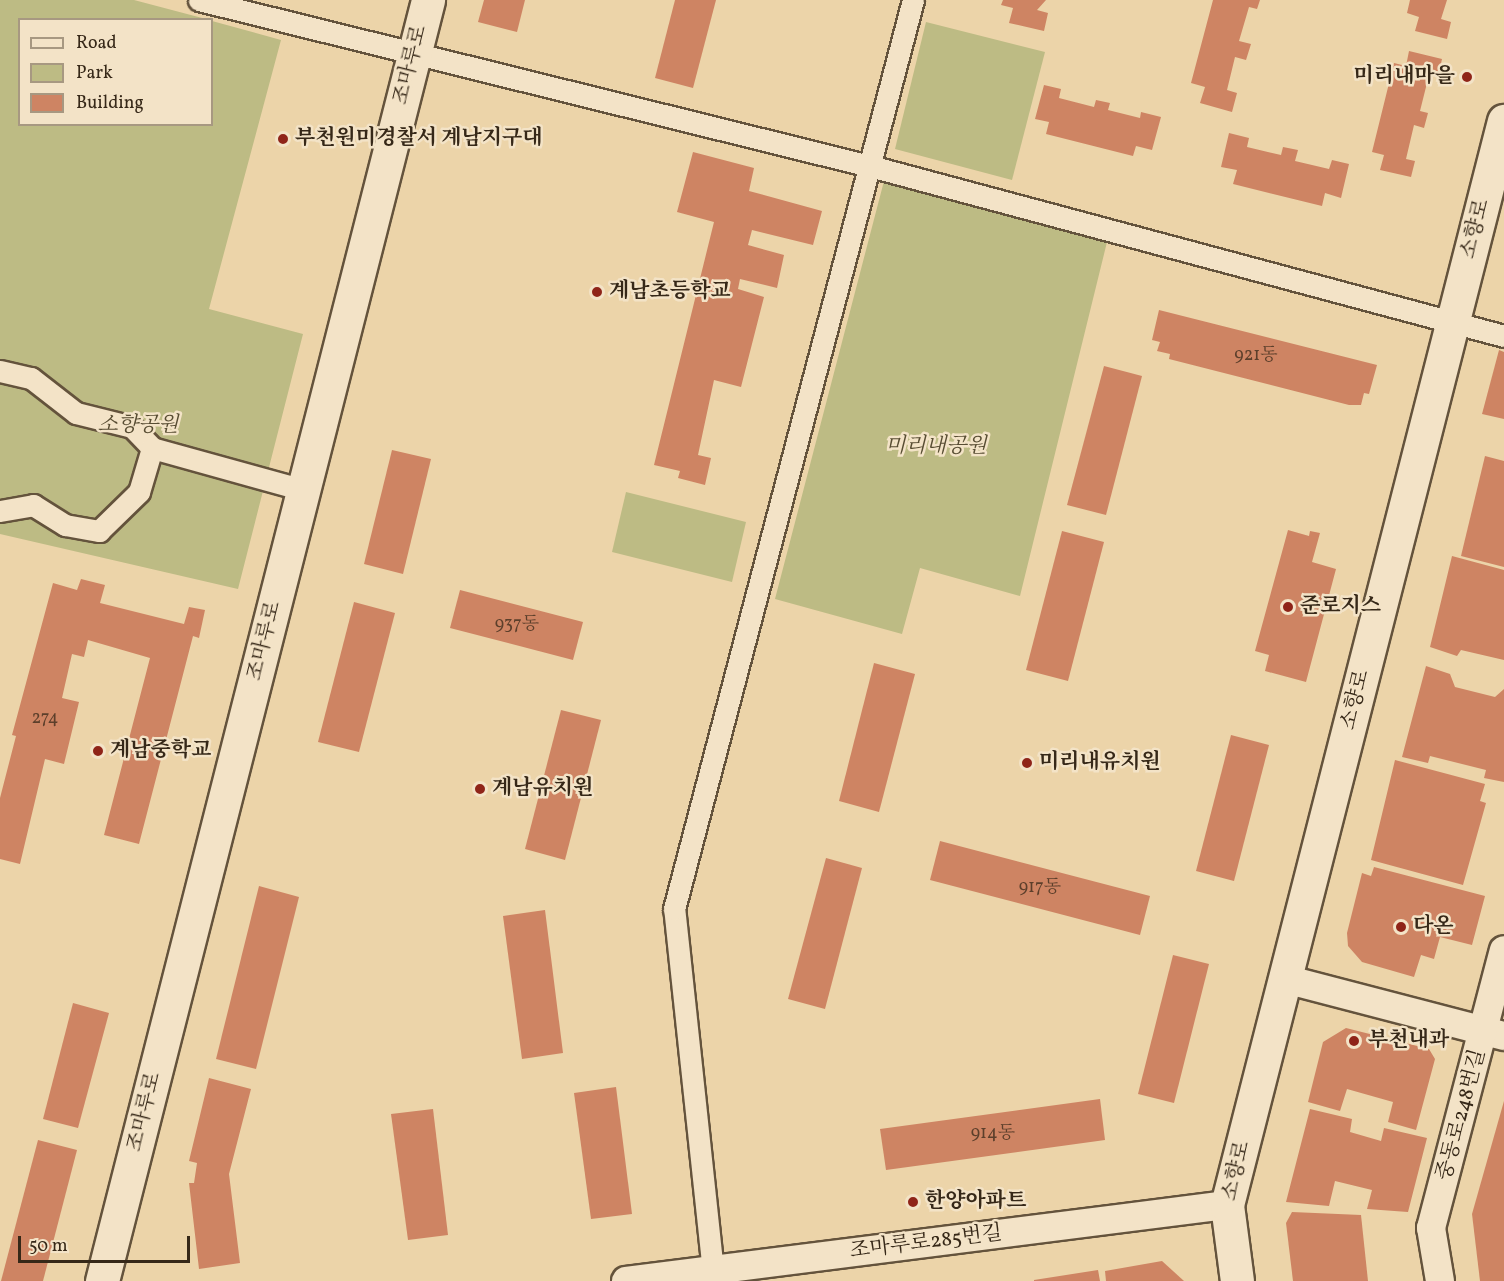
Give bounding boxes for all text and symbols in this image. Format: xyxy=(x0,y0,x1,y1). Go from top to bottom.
legend xyxy=(18,18,213,126)
street label: 조마루로 xyxy=(389,23,433,107)
text: Road xyxy=(76,31,117,56)
text: Park xyxy=(76,61,113,86)
place label: 미리내마을 xyxy=(1354,64,1455,90)
marker: 미리내마을 xyxy=(1460,70,1474,84)
text: Building xyxy=(76,91,144,116)
place label: 부천원미경찰서 계남지구대 xyxy=(295,126,543,152)
marker: 부천원미경찰서 계남지구대 xyxy=(276,132,290,146)
street label: 소향로 xyxy=(1456,196,1496,262)
place label: 계남초등학교 xyxy=(609,279,731,305)
marker: 계남초등학교 xyxy=(590,285,604,299)
house number: 921동 xyxy=(1234,345,1278,367)
park label: 소향공원 xyxy=(97,413,179,439)
park label: 미리내공원 xyxy=(885,434,987,460)
place label: 준로지스 xyxy=(1300,594,1381,620)
street label: 조마루로 xyxy=(243,599,287,683)
marker: 준로지스 xyxy=(1281,600,1295,614)
house number: 937동 xyxy=(495,614,539,636)
street label: 소향로 xyxy=(1336,667,1376,733)
house number: 274 xyxy=(32,708,58,730)
place label: 계남중학교 xyxy=(110,738,211,764)
marker: 계남중학교 xyxy=(91,744,105,758)
place label: 미리내유치원 xyxy=(1039,750,1161,776)
marker: 미리내유치원 xyxy=(1020,756,1034,770)
place label: 계남유치원 xyxy=(492,776,593,802)
marker: 계남유치원 xyxy=(473,782,487,796)
house number: 917동 xyxy=(1019,877,1061,899)
place label: 다온 xyxy=(1413,914,1454,940)
marker: 다온 xyxy=(1394,920,1408,934)
place label: 부천내과 xyxy=(1368,1028,1449,1054)
marker: 부천내과 xyxy=(1345,1032,1363,1050)
street label: 중동로248번길 xyxy=(1432,1047,1492,1183)
street label: 조마루로 xyxy=(123,1070,167,1154)
house number: 914동 xyxy=(971,1123,1015,1145)
street label: 소향로 xyxy=(1218,1139,1256,1203)
place label: 한양아파트 xyxy=(925,1189,1026,1215)
marker: 한양아파트 xyxy=(906,1195,920,1209)
street label: 조마루로285번길 xyxy=(848,1221,1004,1265)
scale bar xyxy=(21,1224,194,1262)
text: 50 m xyxy=(29,1234,68,1259)

